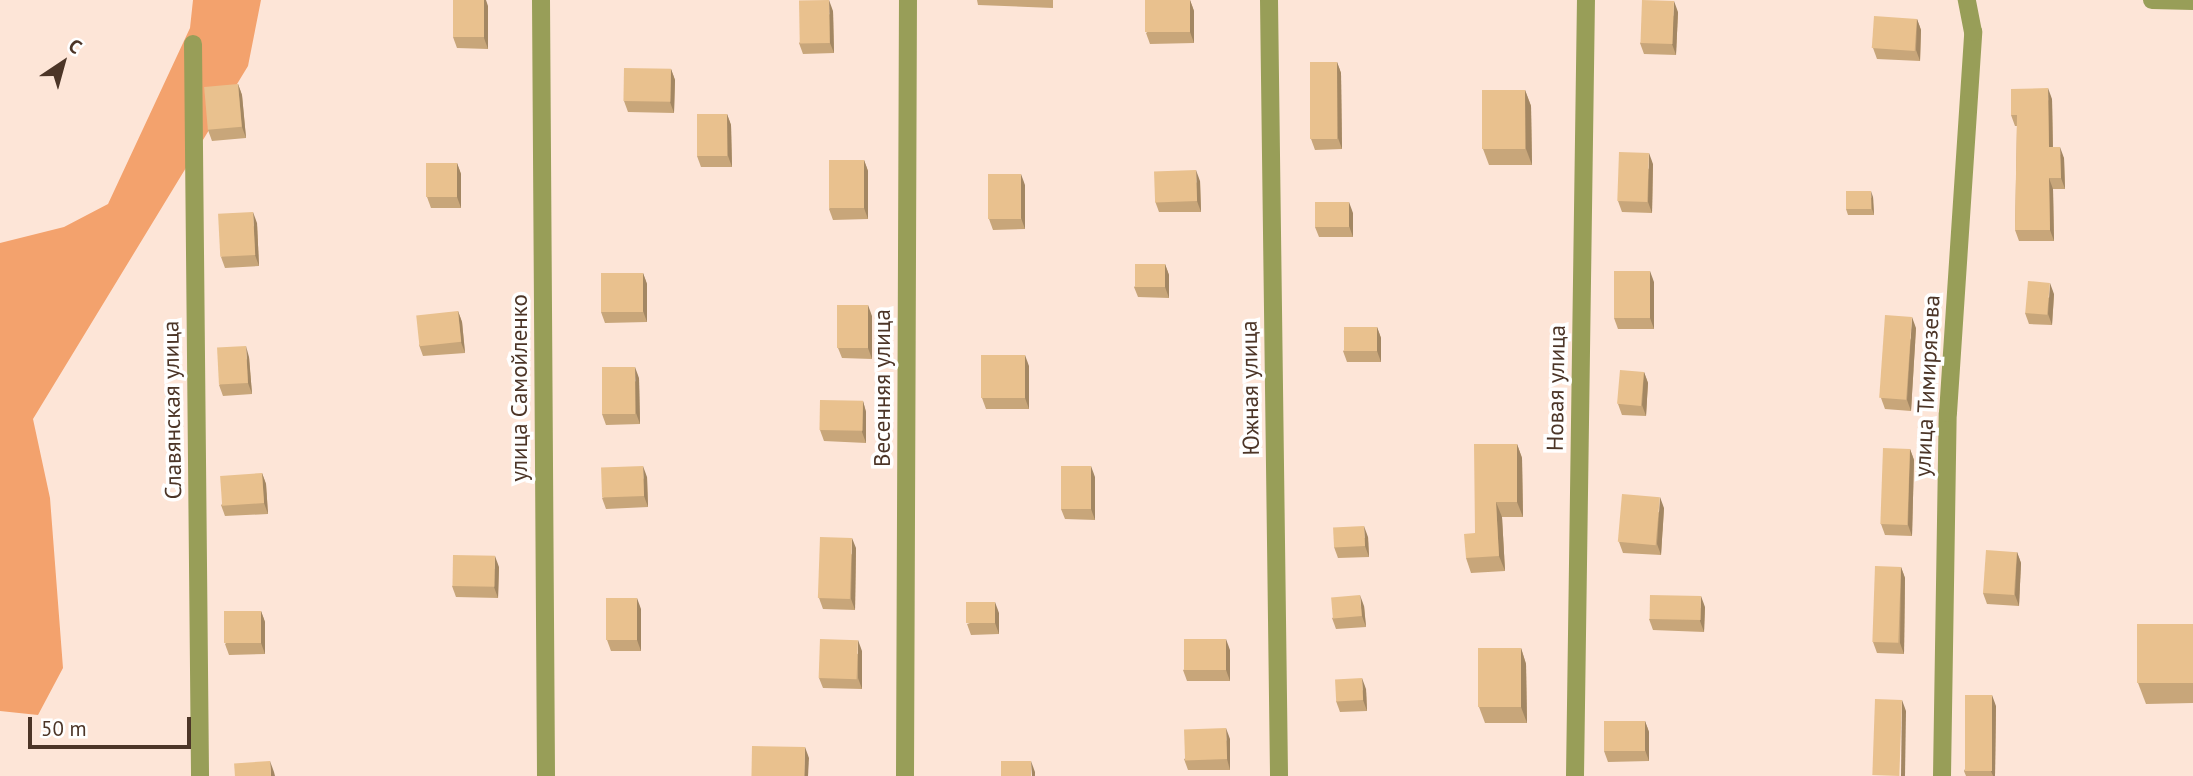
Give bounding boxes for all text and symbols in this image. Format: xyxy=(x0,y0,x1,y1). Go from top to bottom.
north arrow xyxy=(28,28,98,98)
text: С xyxy=(64,33,87,59)
street label: улица Самойленко xyxy=(505,294,533,482)
street label: улица Тимирязева xyxy=(1908,294,1946,478)
street label: Весенняя улица xyxy=(868,309,896,467)
street label: Славянская улица xyxy=(157,320,187,500)
street label: Южная улица xyxy=(1235,320,1265,456)
street label: Новая улица xyxy=(1541,325,1571,451)
scale bar xyxy=(32,702,194,746)
text: 50 m xyxy=(41,715,87,742)

